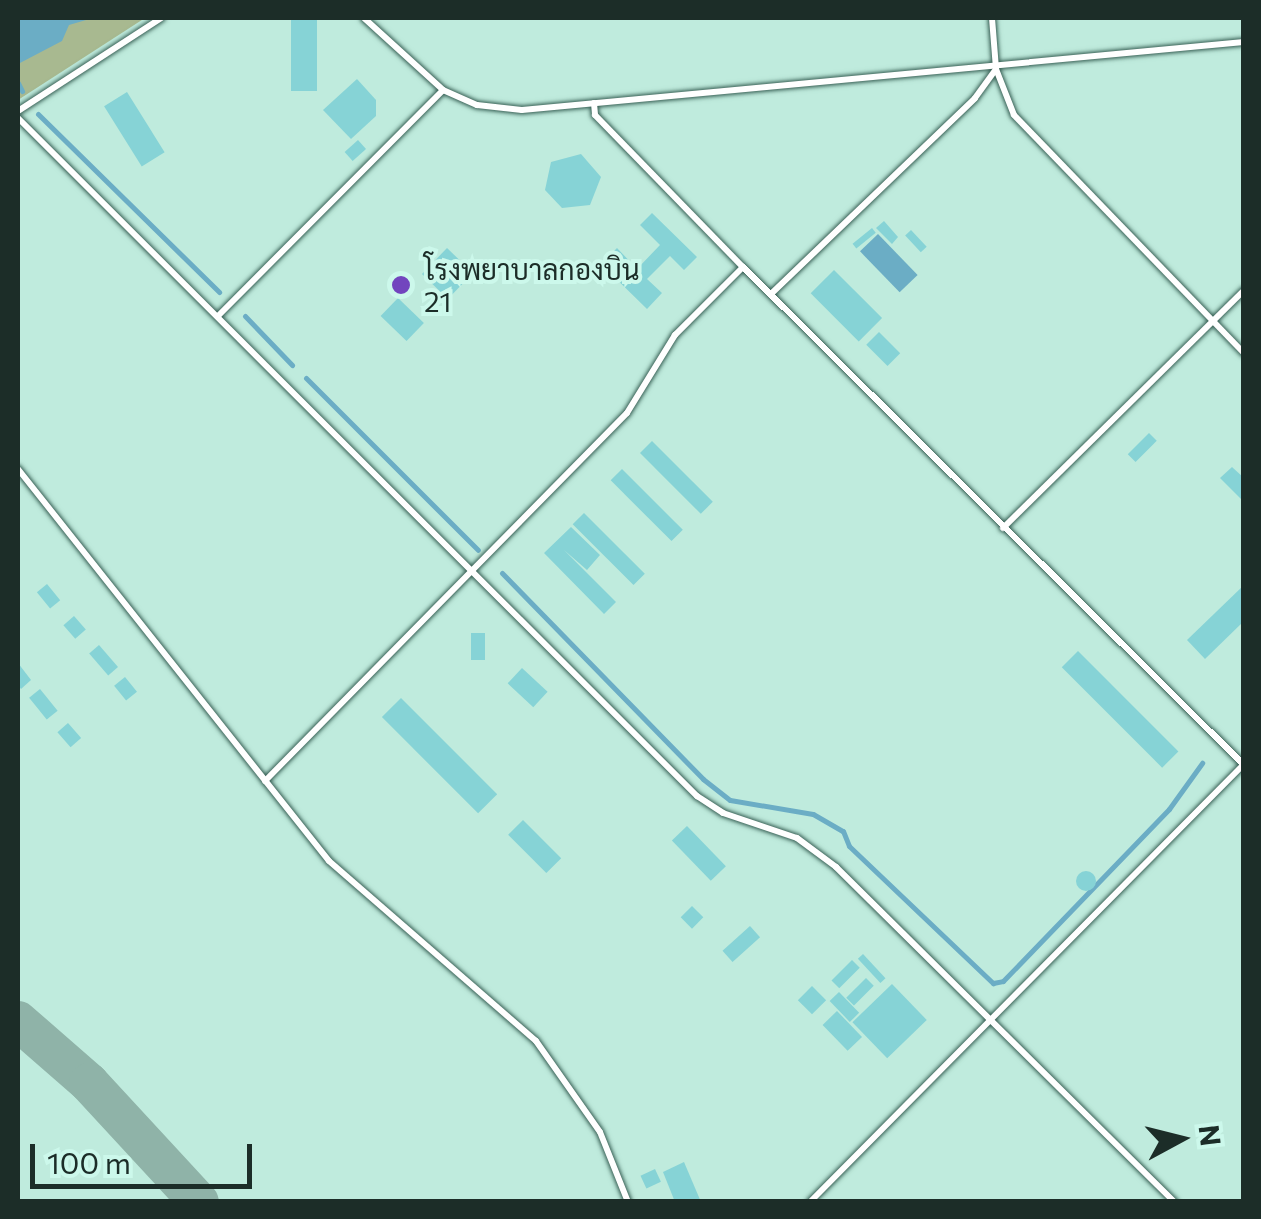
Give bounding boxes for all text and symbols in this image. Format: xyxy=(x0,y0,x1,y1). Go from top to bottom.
place label: โรงพยาบาลกองบิน 21 xyxy=(424,252,640,318)
marker: โรงพยาบาลกองบิน 21 xyxy=(388,272,414,298)
north arrow xyxy=(1131,1089,1231,1189)
text: N xyxy=(1193,1123,1229,1148)
scale bar xyxy=(35,1124,258,1186)
text: 100 m xyxy=(47,1143,131,1180)

